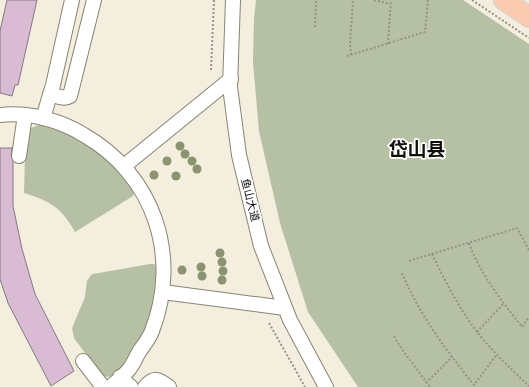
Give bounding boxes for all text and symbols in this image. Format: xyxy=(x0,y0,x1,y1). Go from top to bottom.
district label: 岱山县 xyxy=(388,138,446,161)
street label: 鱼山大道 xyxy=(238,177,262,223)

